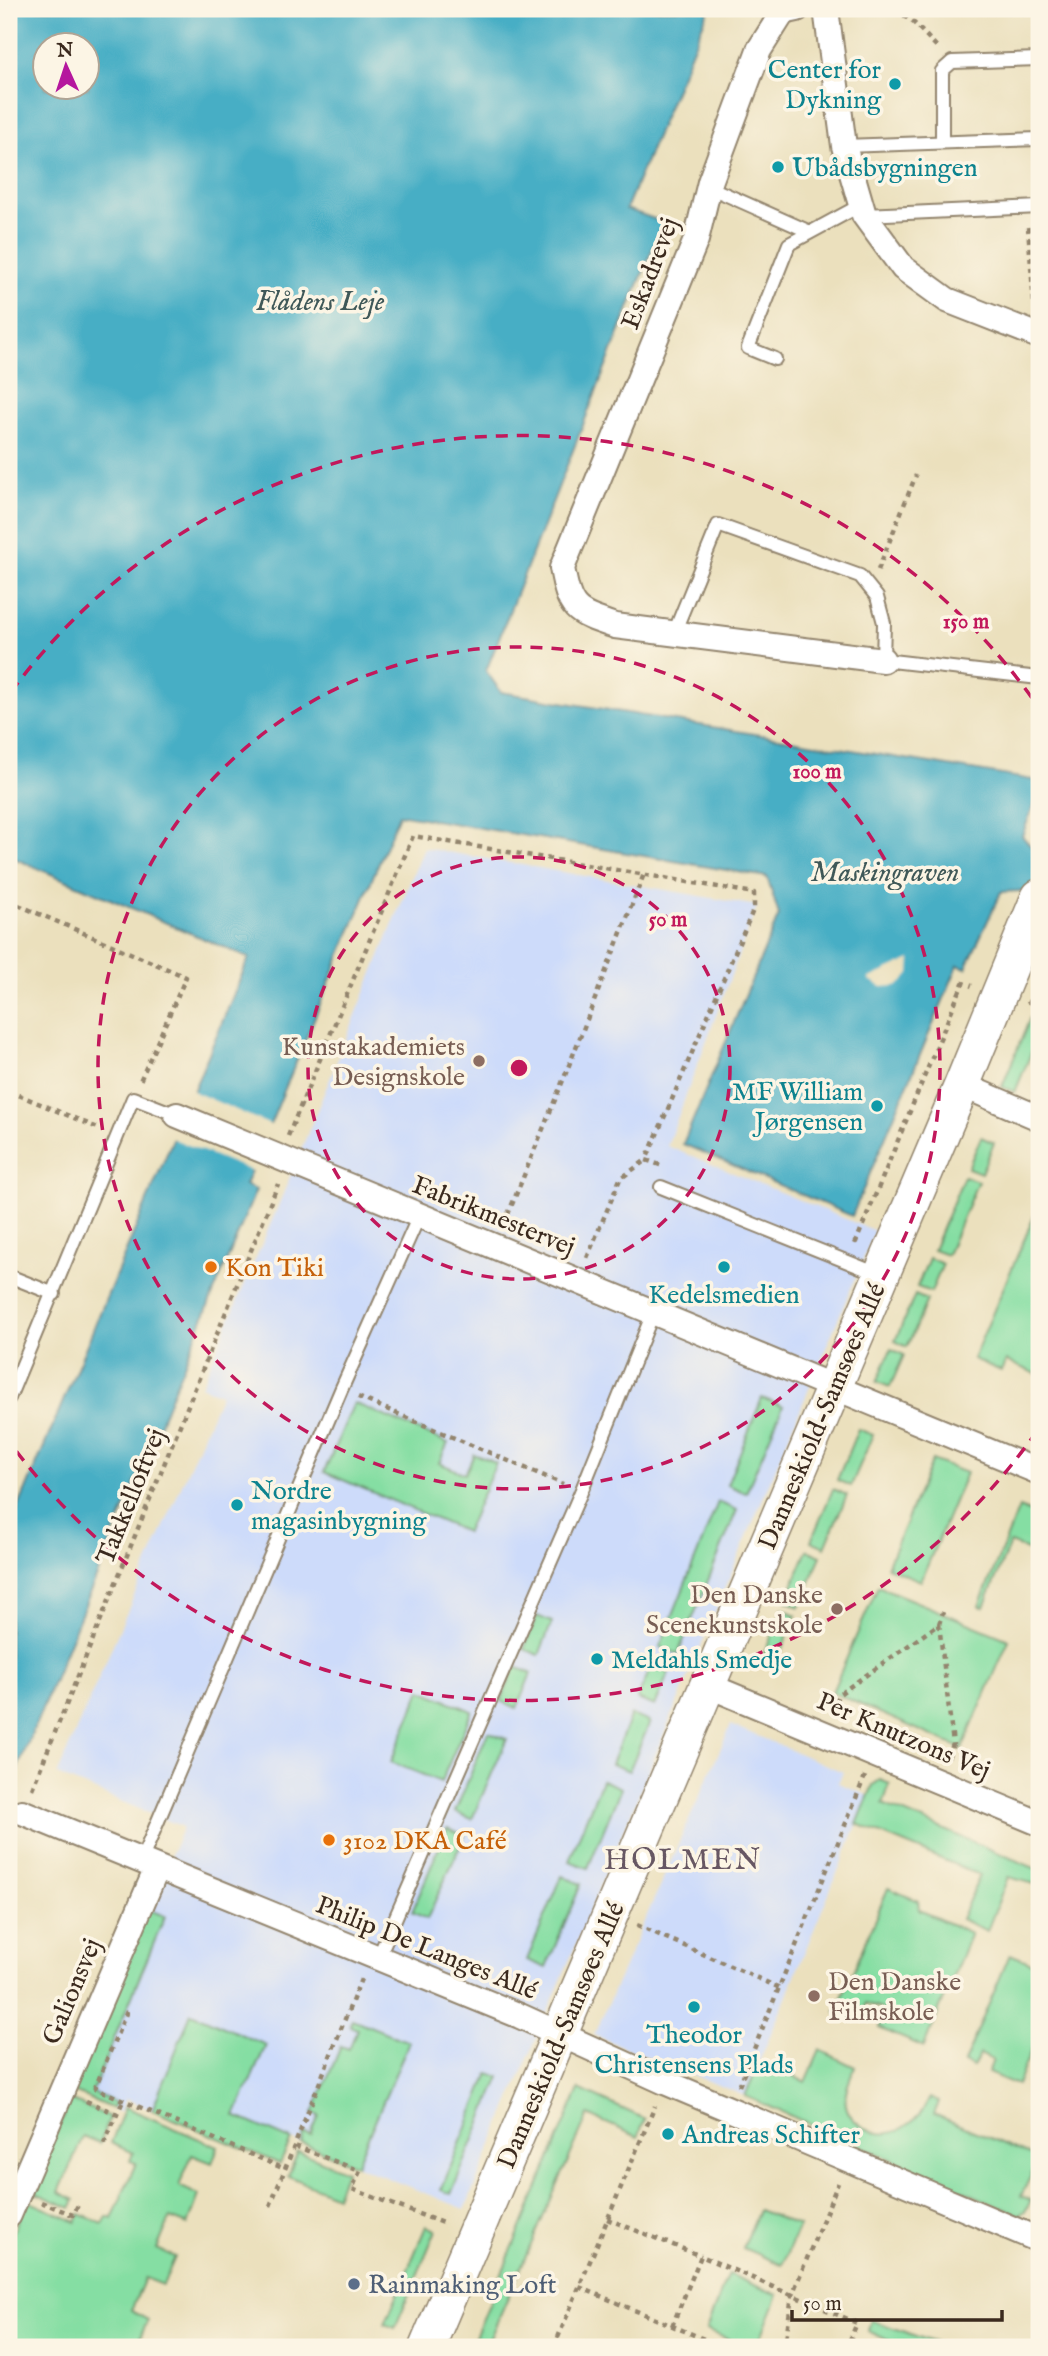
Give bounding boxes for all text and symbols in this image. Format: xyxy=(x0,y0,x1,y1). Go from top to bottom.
north arrow xyxy=(32,32,102,102)
text: N xyxy=(55,39,75,63)
place label: Center for Dykning xyxy=(768,54,882,117)
marker: Center for Dykning xyxy=(887,76,903,92)
place label: Ubådsbygningen xyxy=(792,152,978,185)
marker: Ubådsbygningen xyxy=(770,159,786,175)
street label: Eskadrevej xyxy=(614,213,687,334)
water label: Flådens Leje xyxy=(256,285,385,320)
text: 150 m xyxy=(943,609,990,636)
text: 100 m xyxy=(792,759,842,786)
water label: Maskingraven xyxy=(811,856,959,891)
text: 50 m xyxy=(649,907,688,934)
place label: Kunstakademiets Designskole xyxy=(282,1031,465,1094)
marker: Kunstakademiets Designskole xyxy=(471,1053,487,1069)
centre of rings xyxy=(507,1056,531,1080)
place label: MF William Jørgensen xyxy=(732,1076,863,1139)
marker: MF William Jørgensen xyxy=(869,1098,885,1114)
street label: Fabrikmestervej xyxy=(407,1169,580,1264)
place label: Kon Tiki xyxy=(225,1252,324,1285)
marker: Kon Tiki xyxy=(203,1259,219,1275)
marker: Kedelsmedien xyxy=(716,1259,732,1275)
street label: Danneskiold-Samsøes Allé xyxy=(751,1278,894,1555)
place label: Kedelsmedien xyxy=(648,1279,800,1312)
street label: Takkelloftvej xyxy=(89,1424,174,1569)
place label: Nordre magasinbygning xyxy=(251,1475,427,1538)
marker: Nordre magasinbygning xyxy=(229,1497,245,1513)
place label: Den Danske Scenekunstskole xyxy=(646,1579,823,1642)
marker: Den Danske Scenekunstskole xyxy=(829,1601,845,1617)
place label: Meldahls Smedje xyxy=(611,1644,792,1677)
marker: Meldahls Smedje xyxy=(589,1651,605,1667)
street label: Per Knutzons Vej xyxy=(812,1685,995,1788)
place label: 3102 DKA Café xyxy=(343,1825,507,1858)
marker: 3102 DKA Café xyxy=(321,1832,337,1848)
district label: HOLMEN xyxy=(604,1842,762,1880)
street label: Philip De Langes Allé xyxy=(311,1889,542,2008)
street label: Danneskiold-Samsøes Allé xyxy=(490,1897,633,2174)
street label: Galionsvej xyxy=(35,1933,110,2050)
place label: Den Danske Filmskole xyxy=(828,1966,961,2029)
marker: Den Danske Filmskole xyxy=(806,1988,822,2004)
marker: Theodor Christensens Plads xyxy=(686,1999,702,2015)
place label: Theodor Christensens Plads xyxy=(595,2019,793,2082)
place label: Andreas Schifter xyxy=(681,2119,860,2152)
marker: Andreas Schifter xyxy=(660,2126,676,2142)
place label: Rainmaking Loft xyxy=(368,2269,557,2302)
marker: Rainmaking Loft xyxy=(346,2276,362,2292)
scale bar xyxy=(792,2279,1002,2323)
text: 50 m xyxy=(803,2291,842,2318)

